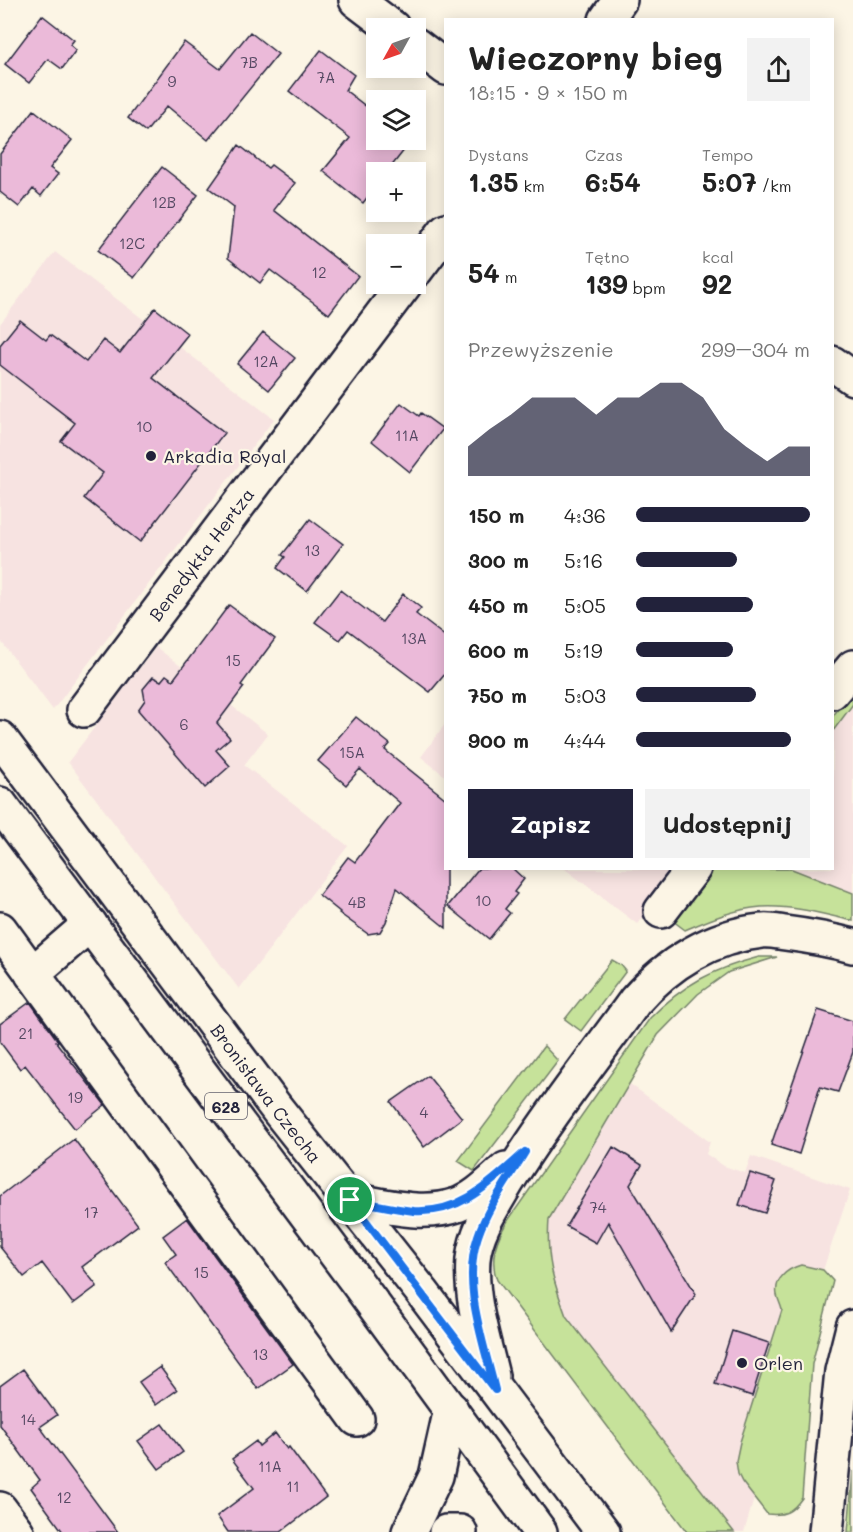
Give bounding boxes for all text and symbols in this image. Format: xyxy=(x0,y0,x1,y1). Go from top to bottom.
north arrow xyxy=(366,18,426,78)
map controls xyxy=(366,18,426,294)
text: Wieczorny bieg xyxy=(468,35,723,78)
button: share xyxy=(747,38,810,101)
house number: 7B xyxy=(240,52,258,72)
house number: 7A xyxy=(317,67,335,87)
house number: 9 xyxy=(168,71,177,91)
text: 18:15 · 9 × 150 m xyxy=(468,79,628,105)
button: layers xyxy=(366,90,426,150)
text: Dystans xyxy=(468,144,529,165)
text: Czas xyxy=(585,144,623,165)
text: Tempo xyxy=(702,144,753,165)
button: + xyxy=(366,162,426,222)
text: 1.35 xyxy=(468,165,518,199)
text: 6:54 xyxy=(585,165,641,199)
text: 5:07 xyxy=(702,165,757,199)
text: km xyxy=(518,175,545,196)
text: /km xyxy=(757,175,791,196)
house number: 12B xyxy=(152,192,176,212)
house number: 12C xyxy=(119,233,145,253)
button: − xyxy=(366,234,426,294)
text: Tętno xyxy=(585,246,629,267)
text: kcal xyxy=(702,246,734,267)
text: 54 xyxy=(468,256,500,290)
house number: 12 xyxy=(311,262,327,282)
text: m xyxy=(500,266,518,287)
text: 139 xyxy=(585,267,628,301)
text: 92 xyxy=(702,267,732,301)
text: bpm xyxy=(628,277,666,298)
text: Przewyższenie xyxy=(468,336,614,362)
text: 299–304 m xyxy=(701,336,810,362)
house number: 12A xyxy=(253,351,279,371)
house number: 10 xyxy=(136,416,152,436)
house number: 11A xyxy=(395,425,419,445)
place label: Arkadia Royal xyxy=(163,444,287,468)
marker: Arkadia Royal xyxy=(144,449,158,463)
street label: Benedykta Hertza xyxy=(143,483,259,626)
text: 150 m xyxy=(468,502,524,528)
text: 4:36 xyxy=(564,502,606,528)
house number: 13 xyxy=(304,540,320,560)
text: 300 m xyxy=(468,547,529,573)
text: 5:16 xyxy=(564,547,603,573)
text: 450 m xyxy=(468,592,528,618)
text: 5:05 xyxy=(564,592,606,618)
house number: 13A xyxy=(401,628,427,648)
text: 600 m xyxy=(468,637,529,663)
text: 5:19 xyxy=(564,637,603,663)
house number: 15 xyxy=(225,650,241,670)
text: 750 m xyxy=(468,682,527,708)
text: 5:03 xyxy=(564,682,606,708)
house number: 6 xyxy=(179,714,189,734)
text: 900 m xyxy=(468,727,529,753)
text: 4:44 xyxy=(564,727,605,753)
house number: 15A xyxy=(339,742,365,762)
button: Zapisz xyxy=(468,789,633,858)
button: Udostępnij xyxy=(645,789,810,858)
house number: 10 xyxy=(475,890,491,910)
house number: 4B xyxy=(348,892,366,912)
street label: Bronisława Czecha xyxy=(205,1019,327,1168)
house number: 21 xyxy=(18,1023,34,1043)
house number: 19 xyxy=(67,1087,83,1107)
road number: 628 xyxy=(205,1093,247,1119)
house number: 4 xyxy=(420,1102,429,1122)
pin xyxy=(324,1174,375,1225)
icon: arrive xyxy=(333,1183,366,1216)
house number: 74 xyxy=(589,1197,607,1217)
house number: 17 xyxy=(83,1202,99,1222)
house number: 15 xyxy=(193,1262,209,1282)
house number: 13 xyxy=(252,1344,268,1364)
place label: Orlen xyxy=(754,1351,803,1375)
marker: Orlen xyxy=(735,1356,749,1370)
house number: 14 xyxy=(20,1409,36,1429)
house number: 11A xyxy=(258,1456,282,1476)
house number: 11 xyxy=(286,1476,300,1496)
house number: 12 xyxy=(56,1487,72,1507)

